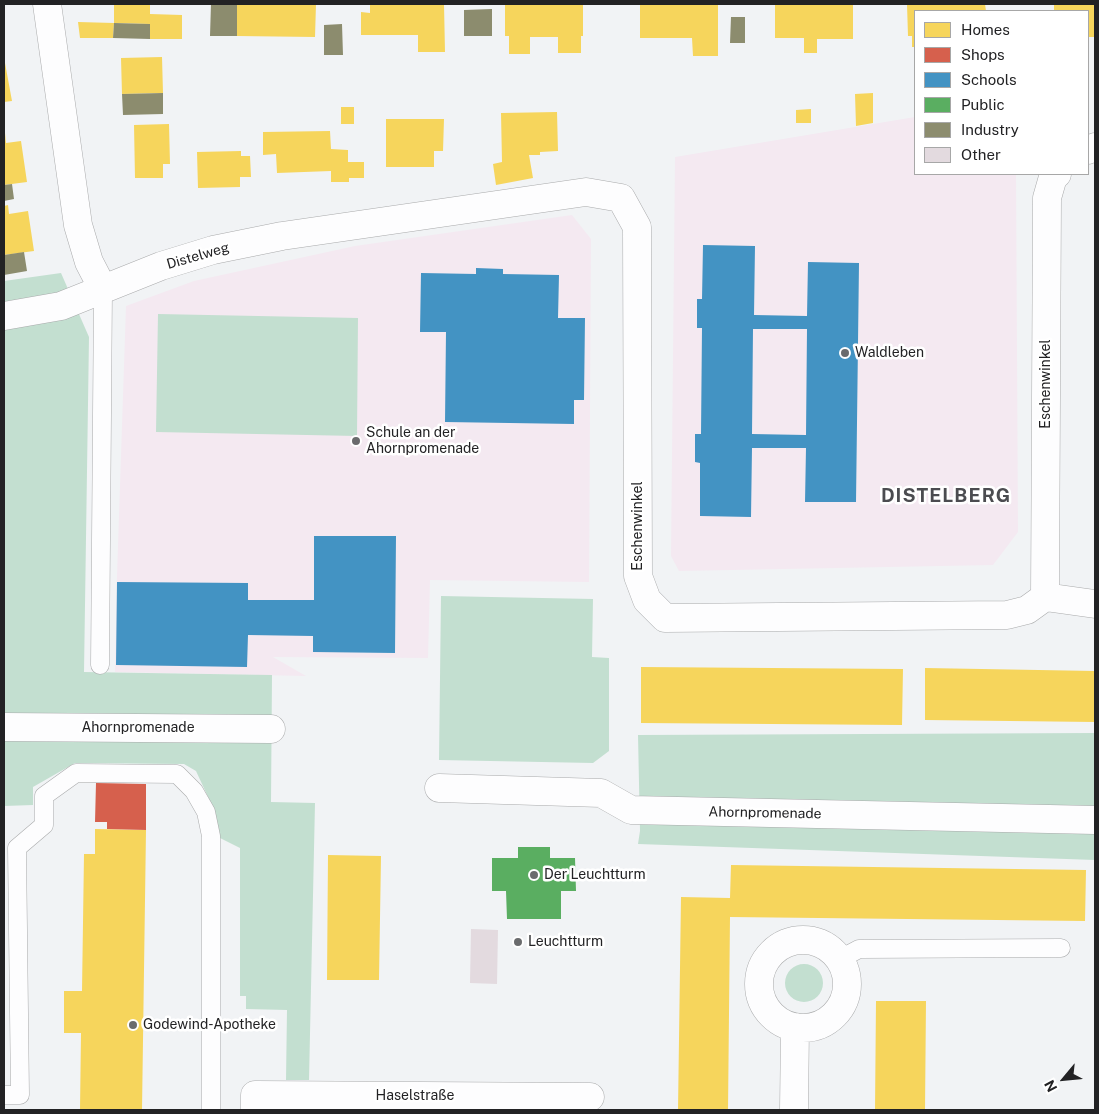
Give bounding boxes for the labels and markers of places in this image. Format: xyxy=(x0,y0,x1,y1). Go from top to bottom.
place label: Waldleben xyxy=(855,345,924,361)
marker: Waldleben xyxy=(839,347,851,359)
place label: Schule an der Ahornpromenade xyxy=(366,425,479,458)
marker: Schule an der Ahornpromenade xyxy=(350,435,362,447)
place label: Der Leuchtturm xyxy=(544,867,646,883)
marker: Der Leuchtturm xyxy=(528,869,540,881)
place label: Leuchtturm xyxy=(528,934,603,950)
marker: Leuchtturm xyxy=(512,936,524,948)
place label: Godewind-Apotheke xyxy=(143,1017,276,1033)
marker: Godewind-Apotheke xyxy=(127,1019,139,1031)

